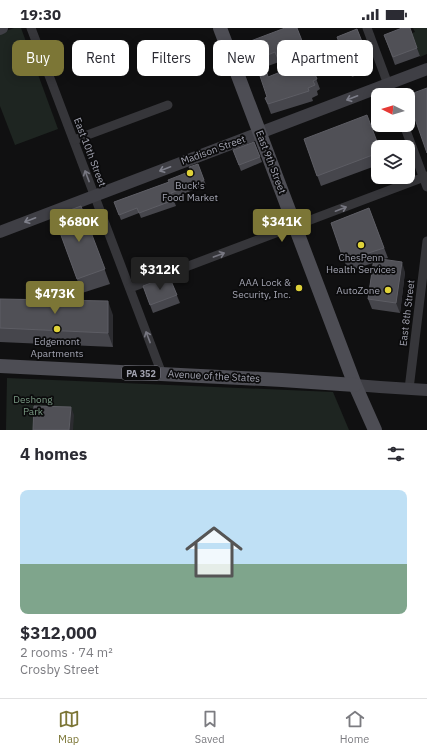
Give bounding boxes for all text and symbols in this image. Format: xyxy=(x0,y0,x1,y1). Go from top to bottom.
text: 19:30 xyxy=(20,5,61,24)
chip: Buy xyxy=(12,40,64,76)
chip: Rent xyxy=(72,40,129,76)
chip: Filters xyxy=(137,40,205,76)
chip: New xyxy=(213,40,269,76)
chip: Apartment xyxy=(277,40,373,76)
north arrow xyxy=(371,88,415,132)
map controls xyxy=(371,88,415,184)
one-way arrow xyxy=(346,95,358,103)
street label: East 10th Street xyxy=(71,116,109,189)
street label: East 9th Street xyxy=(253,128,289,196)
street label: Madison Street xyxy=(179,132,247,168)
button: layers xyxy=(371,140,415,184)
one-way arrow xyxy=(159,165,171,173)
marker: Buck's Food Market xyxy=(185,168,195,178)
one-way arrow xyxy=(83,171,91,183)
place label: Buck's Food Market xyxy=(162,179,218,204)
one-way arrow xyxy=(334,205,346,213)
pin: $680K xyxy=(51,209,107,243)
pin: $341K xyxy=(254,209,310,243)
text: $680K xyxy=(59,213,99,230)
text: $341K xyxy=(262,213,302,230)
one-way arrow xyxy=(25,217,37,225)
marker: ChesPenn Health Services xyxy=(356,240,366,250)
one-way arrow xyxy=(212,251,224,259)
place label: ChesPenn Health Services xyxy=(326,251,396,276)
pin: $312K xyxy=(132,257,188,291)
text: $312K xyxy=(140,261,180,278)
place label: AAA Lock & Security, Inc. xyxy=(232,276,291,301)
street label: East 8th Street xyxy=(396,279,418,347)
pin: $473K xyxy=(27,281,83,315)
marker: AAA Lock & Security, Inc. xyxy=(294,283,304,293)
place label: AutoZone xyxy=(336,284,380,297)
text: $473K xyxy=(35,285,75,302)
marker: AutoZone xyxy=(383,285,393,295)
marker: Edgemont Apartments xyxy=(52,324,62,334)
one-way arrow xyxy=(144,332,152,344)
place label: Edgemont Apartments xyxy=(30,335,84,360)
road number: PA 352 xyxy=(122,366,160,380)
street label: Avenue of the States xyxy=(168,367,261,385)
park label: Deshong Park xyxy=(13,393,53,418)
text: 4 homes xyxy=(20,443,87,465)
icon: filters xyxy=(385,443,407,465)
icon: home xyxy=(178,516,250,588)
text: $312,000 xyxy=(20,622,97,644)
text: 2 rooms · 74 m² xyxy=(20,644,113,661)
text: Crosby Street xyxy=(20,661,99,678)
tab: Map xyxy=(58,708,80,746)
tab: Saved xyxy=(195,708,225,746)
tab: Home xyxy=(340,708,369,746)

